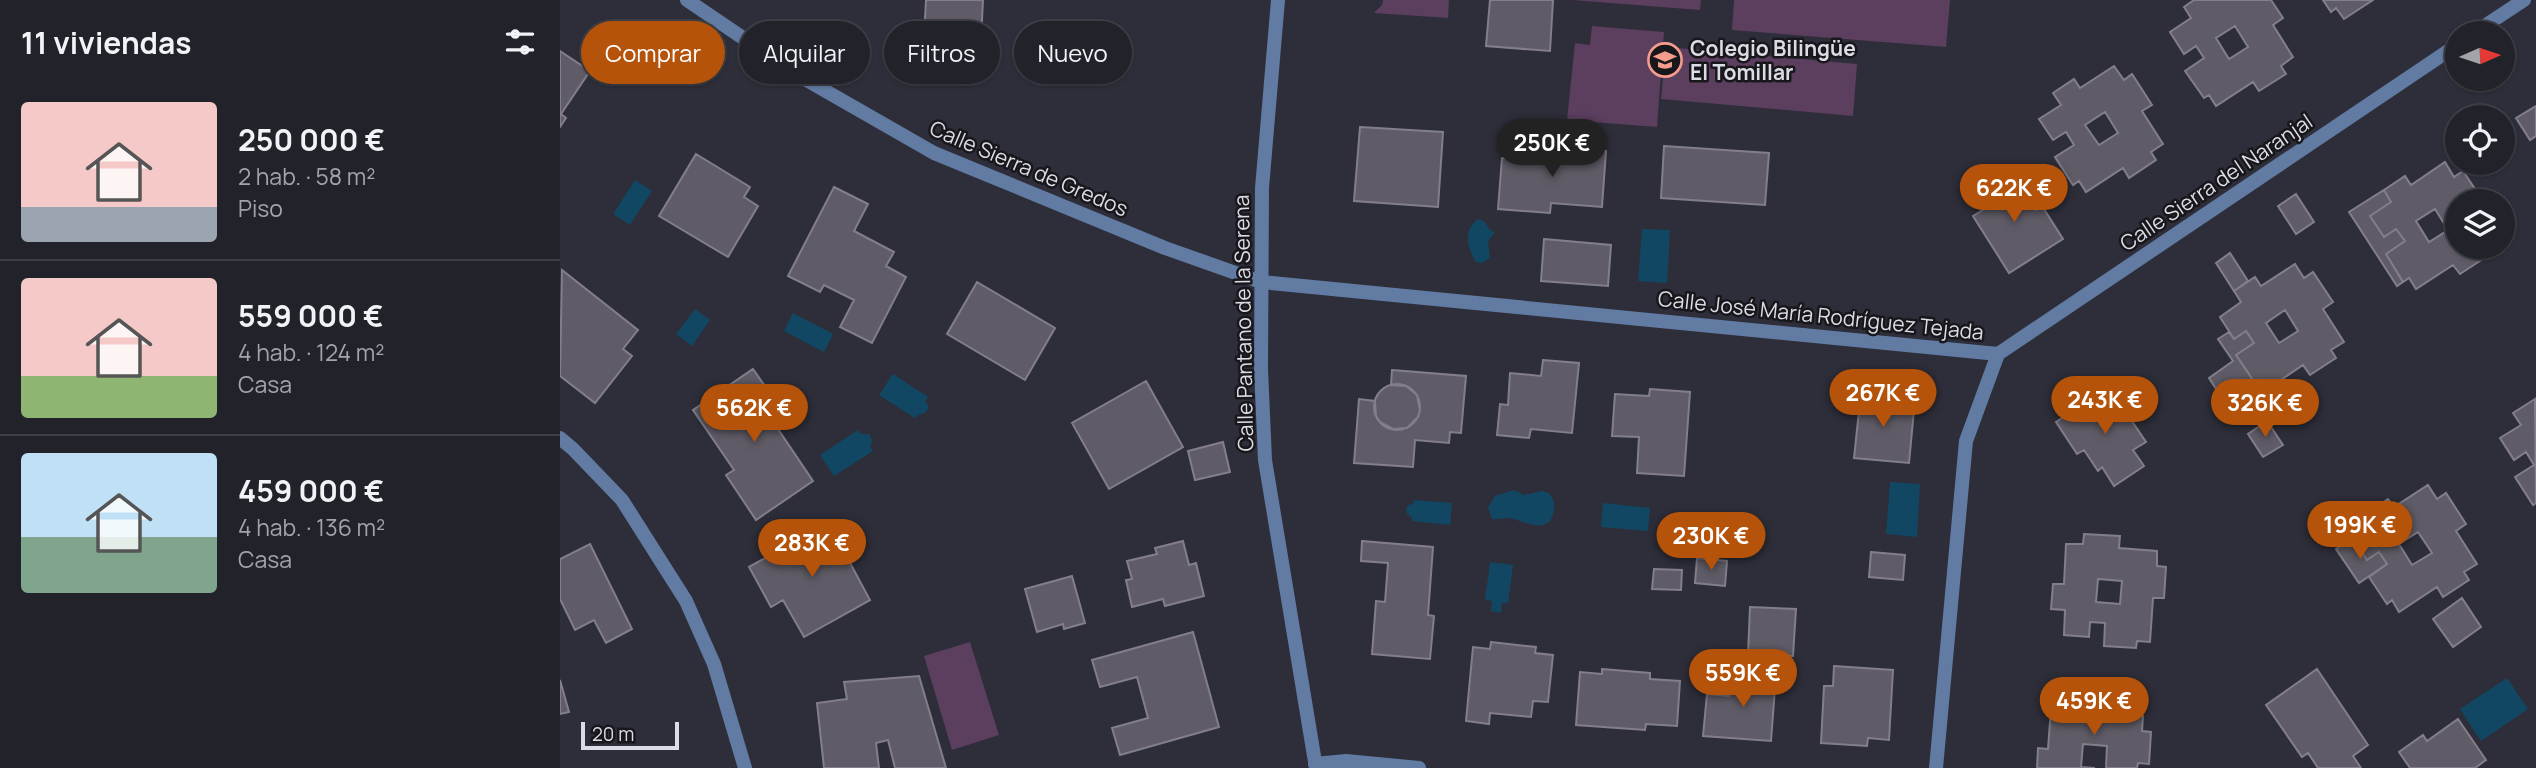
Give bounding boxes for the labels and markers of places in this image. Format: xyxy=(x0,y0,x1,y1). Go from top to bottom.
place label: Colegio Bilingüe El Tomillar xyxy=(1690,34,1856,86)
school or university icon: Colegio Bilingüe El Tomillar xyxy=(1646,41,1684,79)
pin: 250K € xyxy=(1495,120,1609,179)
pin: 622K € xyxy=(1957,164,2071,224)
pin: 267K € xyxy=(1826,370,1940,429)
pin: 243K € xyxy=(2048,376,2162,436)
pin: 326K € xyxy=(2208,380,2322,439)
pin: 562K € xyxy=(697,384,811,444)
pin: 199K € xyxy=(2303,502,2417,561)
pin: 230K € xyxy=(1654,512,1768,572)
pin: 283K € xyxy=(755,520,869,579)
pin: 559K € xyxy=(1686,650,1800,709)
pin: 459K € xyxy=(2037,678,2151,737)

